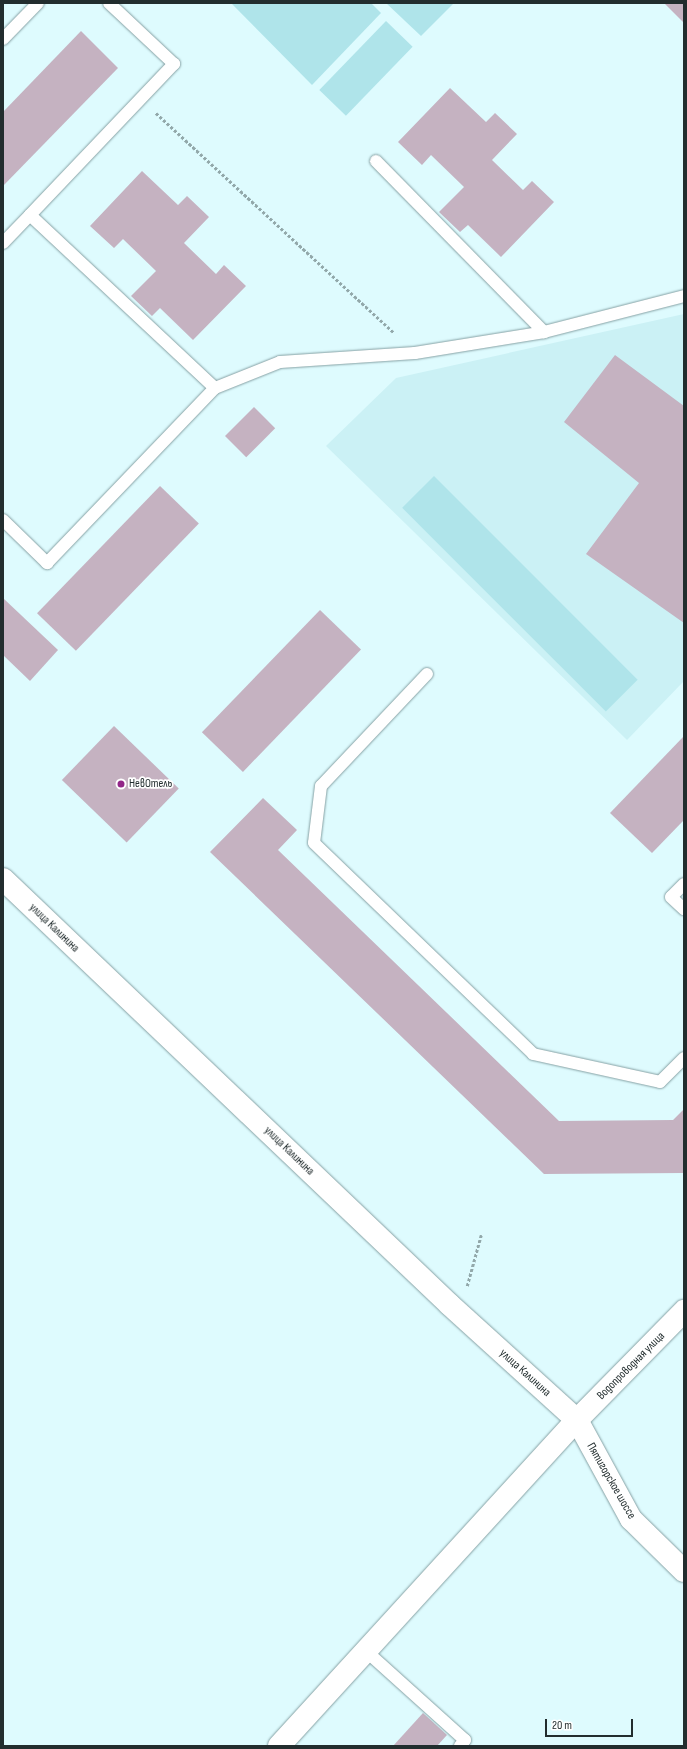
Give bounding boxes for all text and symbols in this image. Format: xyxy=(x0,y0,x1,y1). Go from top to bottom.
place label: НевОтель xyxy=(129,777,172,791)
marker: НевОтель xyxy=(116,779,126,789)
street label: улица Калинина xyxy=(26,901,82,955)
street label: улица Калинина xyxy=(261,1124,317,1178)
street label: Водопроводная улица xyxy=(594,1329,668,1403)
street label: улица Калинина xyxy=(496,1346,554,1400)
street label: Пятигорское шоссе xyxy=(583,1440,639,1522)
scale bar xyxy=(547,1711,635,1737)
text: 20 m xyxy=(552,1718,572,1733)

